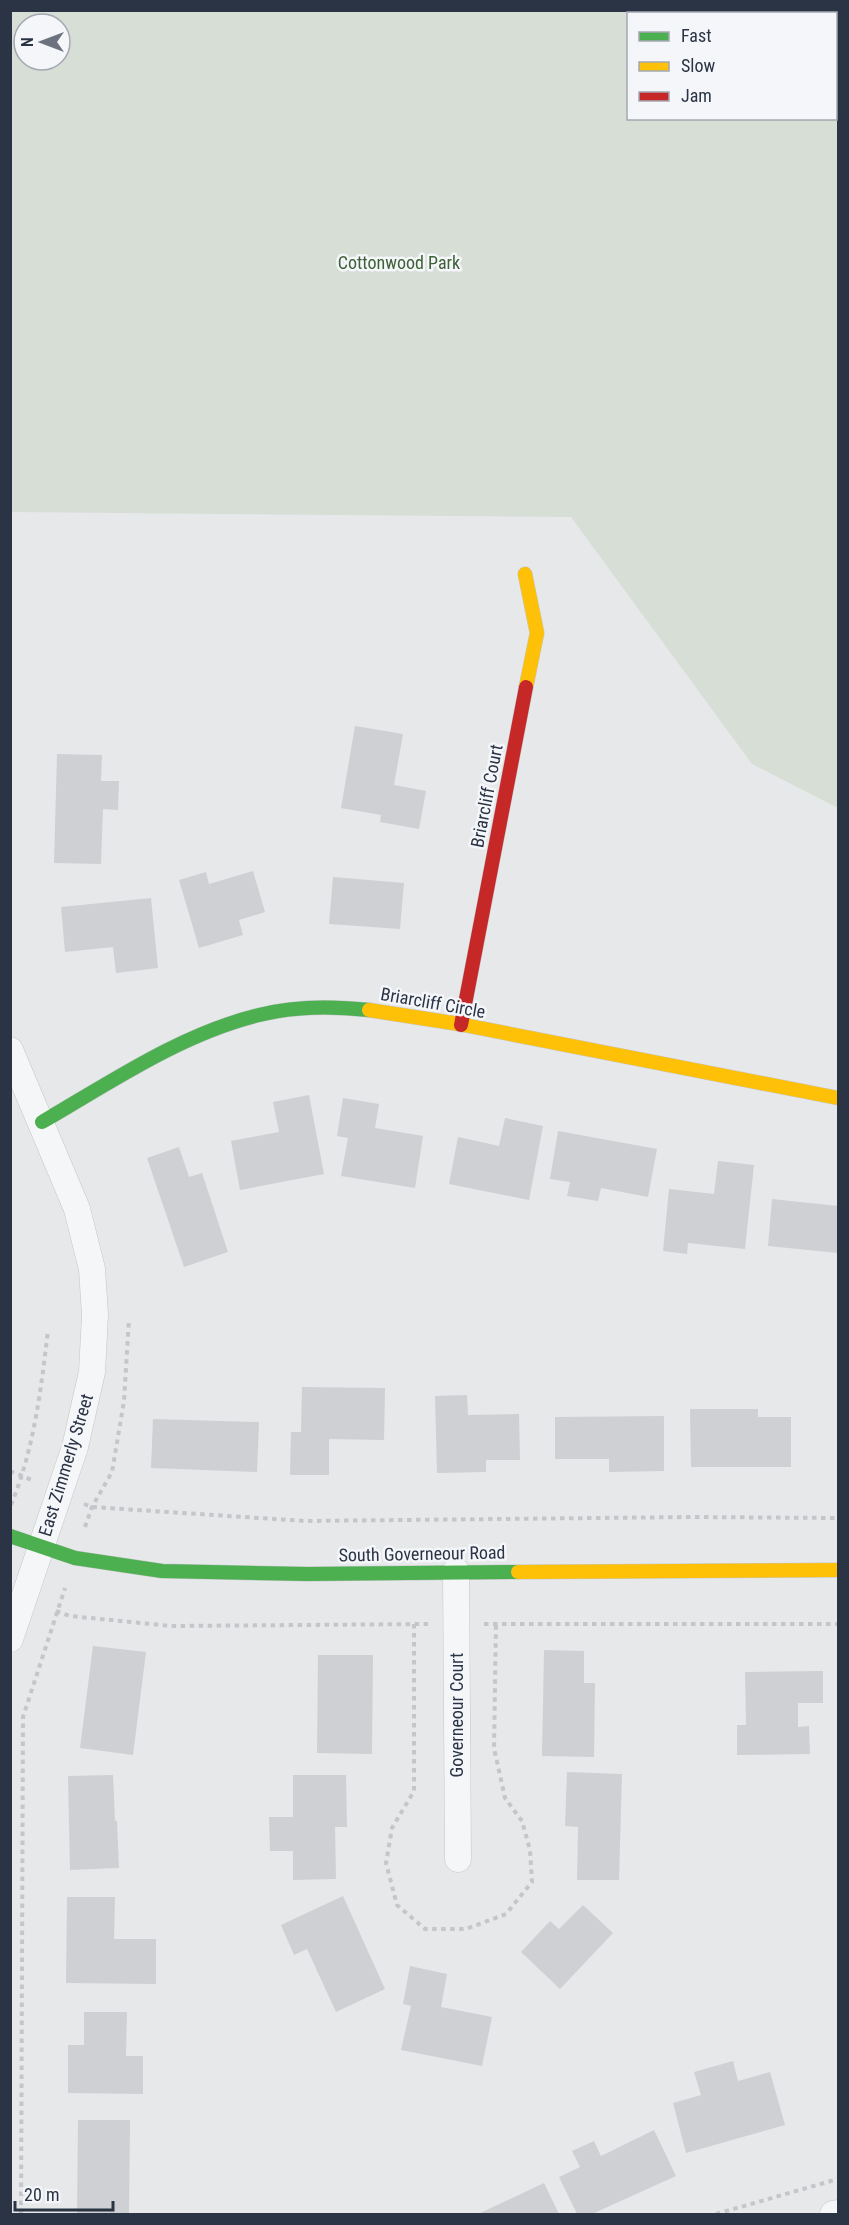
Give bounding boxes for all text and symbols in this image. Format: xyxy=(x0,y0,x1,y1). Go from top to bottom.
north arrow xyxy=(12,12,72,72)
legend xyxy=(627,12,837,120)
text: Fast xyxy=(681,25,712,46)
text: N xyxy=(18,37,37,47)
text: Slow xyxy=(681,55,716,76)
text: Jam xyxy=(681,85,712,106)
park label: Cottonwood Park xyxy=(338,252,460,273)
street label: Briarcliff Court xyxy=(466,743,507,849)
street label: Briarcliff Circle xyxy=(379,983,487,1022)
street label: East Zimmerly Street xyxy=(34,1391,97,1539)
street label: South Governeour Road xyxy=(338,1542,506,1565)
street label: Governeour Court xyxy=(446,1653,467,1777)
scale bar xyxy=(15,2174,112,2212)
text: 20 m xyxy=(24,2184,59,2205)

